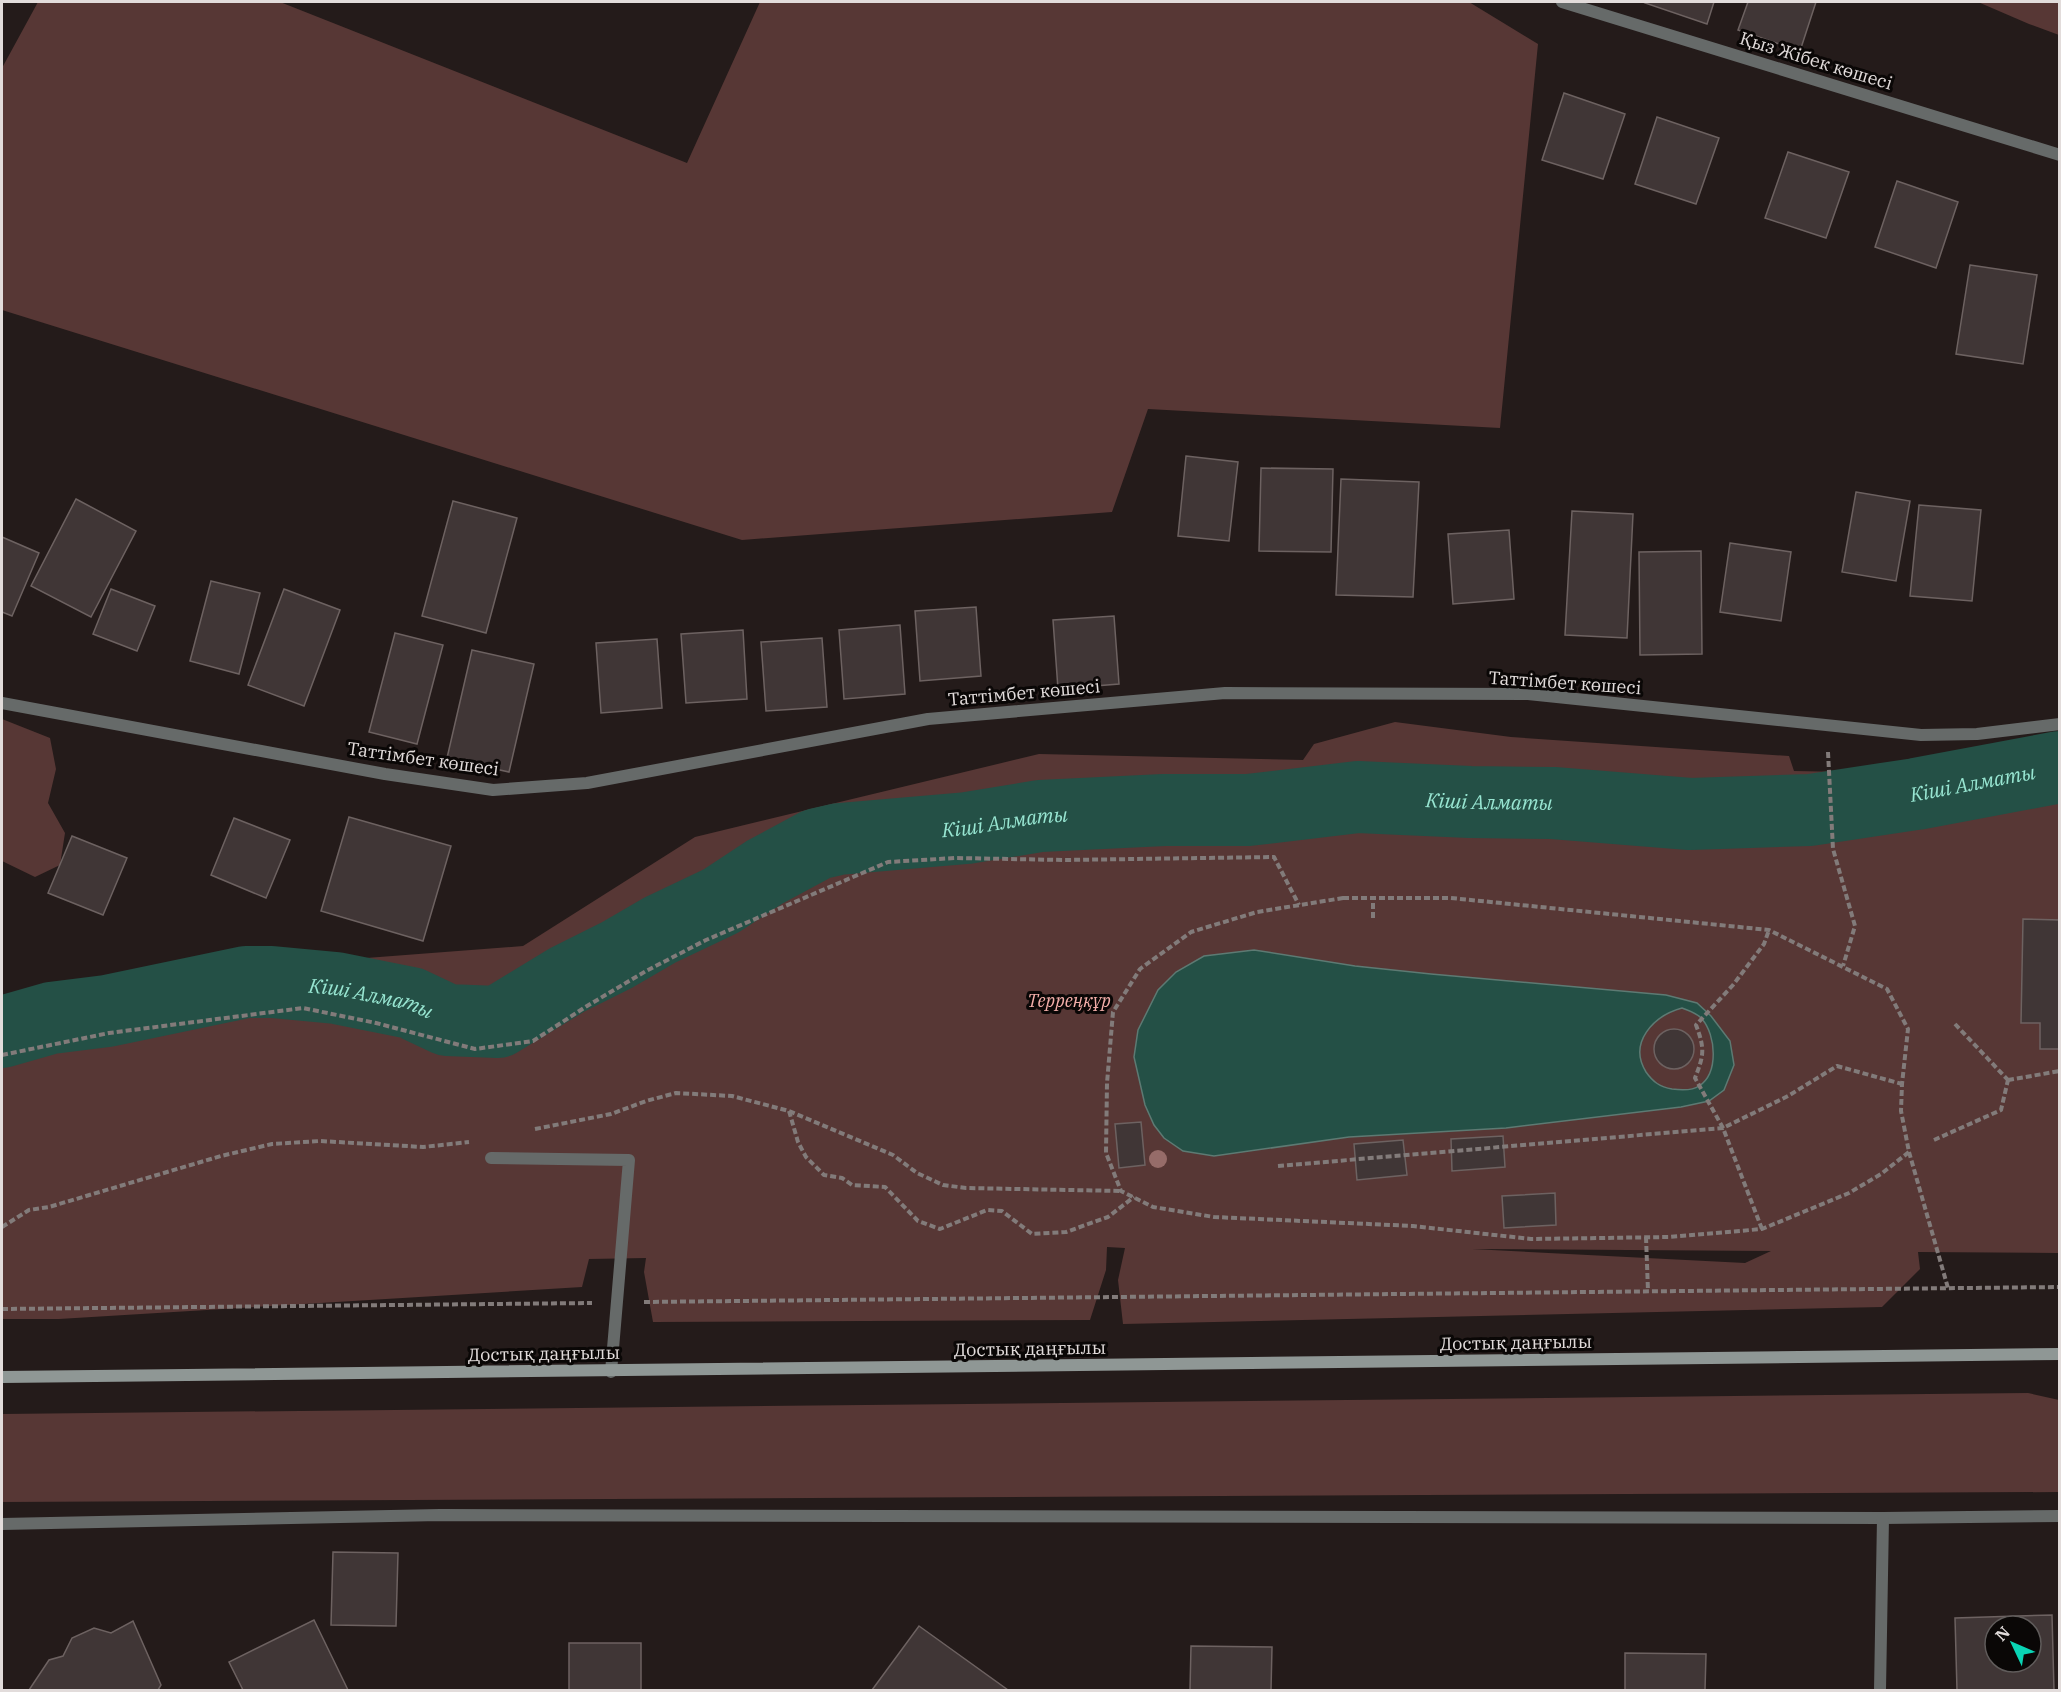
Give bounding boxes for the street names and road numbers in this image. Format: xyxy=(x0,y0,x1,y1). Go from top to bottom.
street label: Қыз Жібек көшесі xyxy=(1737,26,1896,95)
street label: Таттімбет көшесі xyxy=(1488,666,1642,699)
street label: Таттімбет көшесі xyxy=(947,674,1101,711)
street label: Таттімбет көшесі xyxy=(346,736,501,781)
street label: Достық даңғылы xyxy=(1440,1330,1592,1355)
street label: Достық даңғылы xyxy=(954,1336,1106,1361)
street label: Достық даңғылы xyxy=(468,1341,620,1366)

